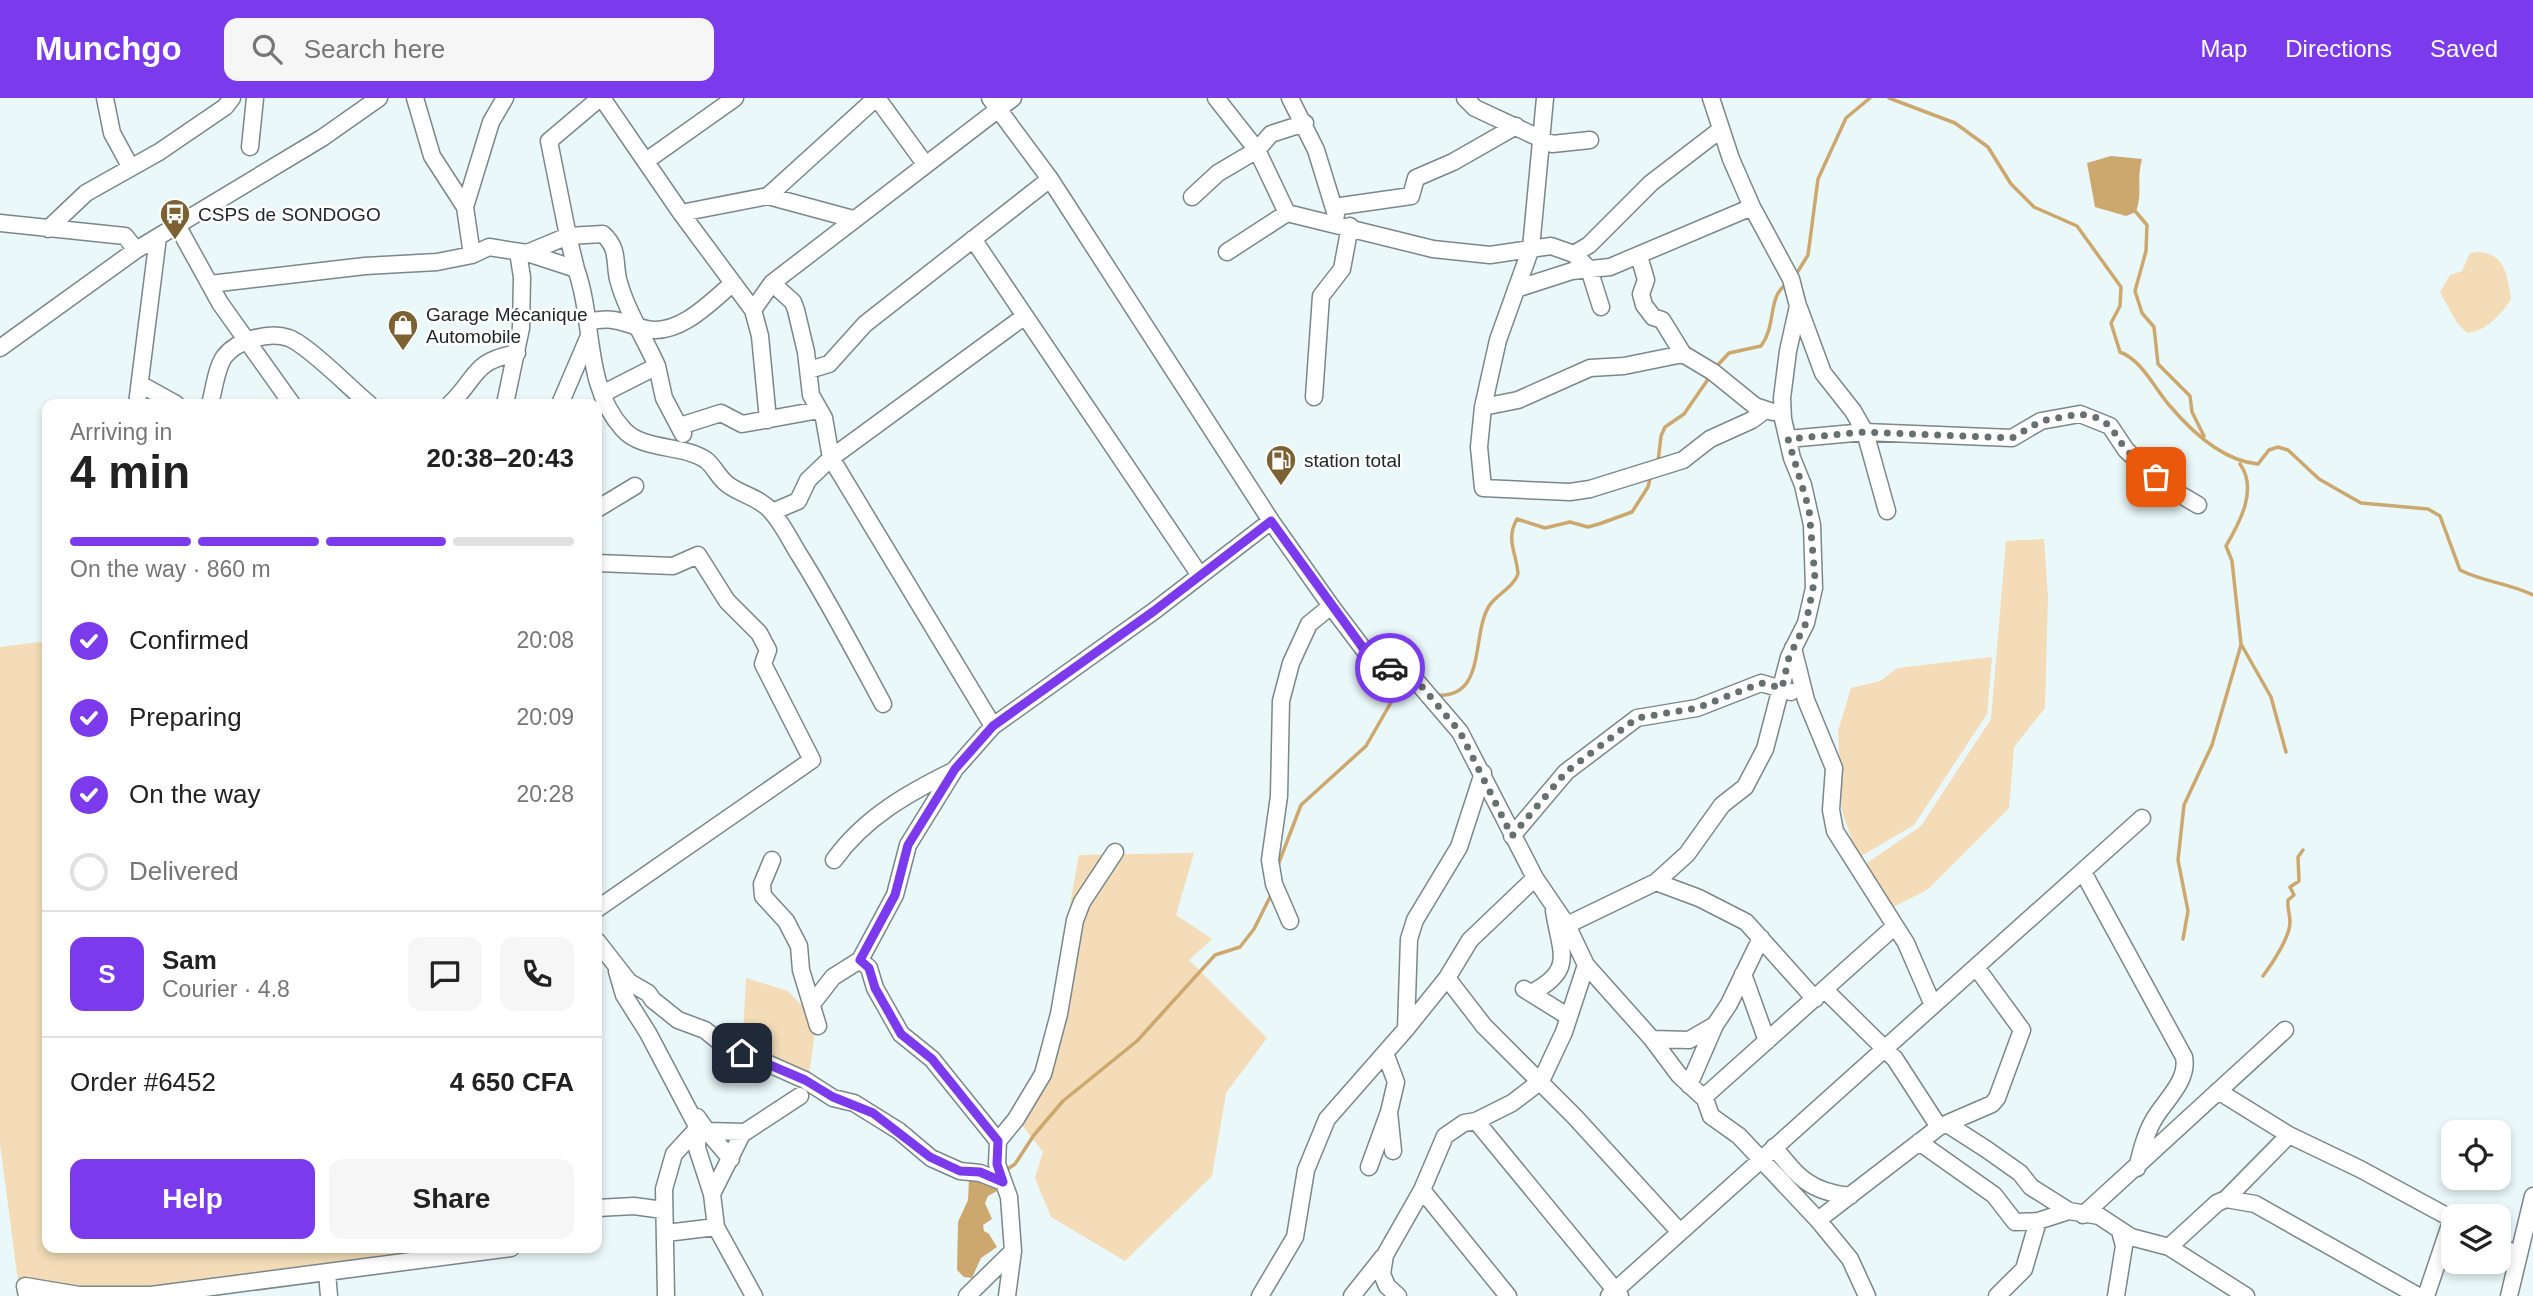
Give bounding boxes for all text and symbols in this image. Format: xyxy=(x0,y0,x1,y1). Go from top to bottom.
search box xyxy=(224,18,714,81)
text: Munchgo xyxy=(35,30,182,67)
icon: search xyxy=(248,30,286,68)
text: Search here xyxy=(304,34,445,64)
text: Map xyxy=(2201,35,2247,62)
text: Directions xyxy=(2285,35,2392,62)
text: Saved xyxy=(2430,35,2498,62)
bus stop icon: CSPS de SONDOGO xyxy=(158,197,192,241)
place label: CSPS de SONDOGO xyxy=(198,204,381,225)
place label: Garage Mécanique Automobile xyxy=(426,304,588,347)
shop icon: Garage Mécanique Automobile xyxy=(386,308,420,352)
text: Arriving in xyxy=(70,419,172,445)
text: 20:38–20:43 xyxy=(427,443,574,473)
fuel station icon: station total xyxy=(1264,443,1298,487)
text: 4 min xyxy=(70,446,190,498)
pin xyxy=(2126,447,2186,507)
place label: station total xyxy=(1304,450,1401,471)
icon: bag xyxy=(2137,458,2175,496)
text: On the way · 860 m xyxy=(70,556,271,582)
icon: check xyxy=(70,622,108,660)
text: Confirmed xyxy=(129,625,249,655)
text: 20:08 xyxy=(516,627,574,653)
courier xyxy=(1355,633,1425,703)
icon: car xyxy=(1371,649,1409,687)
icon: check xyxy=(70,699,108,737)
text: Preparing xyxy=(129,702,242,732)
text: 20:09 xyxy=(516,704,574,730)
icon: check xyxy=(70,776,108,814)
text: On the way xyxy=(129,779,261,809)
text: 20:28 xyxy=(516,781,574,807)
text: Delivered xyxy=(129,856,239,886)
button: chat xyxy=(408,937,482,1011)
button: phone xyxy=(500,937,574,1011)
text: Sam xyxy=(162,945,217,975)
text: S xyxy=(98,959,116,989)
text: Courier · 4.8 xyxy=(162,976,290,1002)
pin xyxy=(712,1023,772,1083)
icon: home xyxy=(723,1034,761,1072)
text: Order #6452 xyxy=(70,1067,216,1097)
text: 4 650 CFA xyxy=(450,1067,574,1097)
map controls xyxy=(2441,1120,2511,1274)
button: locate xyxy=(2441,1120,2511,1190)
button: Help xyxy=(70,1159,315,1239)
button: Share xyxy=(329,1159,574,1239)
button: layers xyxy=(2441,1204,2511,1274)

